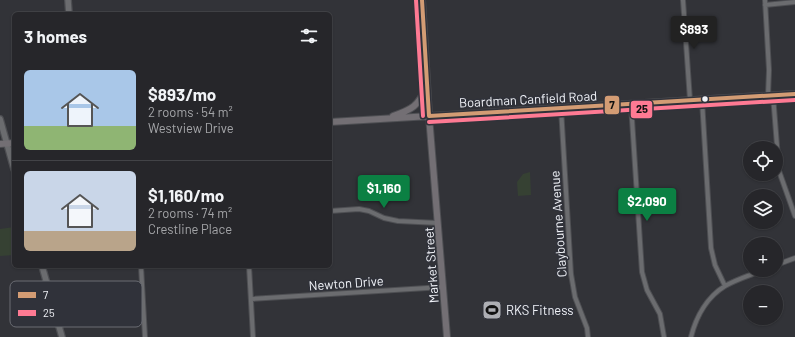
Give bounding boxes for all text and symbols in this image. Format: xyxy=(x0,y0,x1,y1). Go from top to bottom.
pin: $893 xyxy=(670,16,718,50)
text: $893 xyxy=(680,21,708,37)
icon: filters xyxy=(298,25,320,47)
text: 3 homes xyxy=(24,26,87,46)
text: $893/mo xyxy=(148,84,216,104)
icon: home xyxy=(56,86,104,134)
street label: Boardman Canfield Road xyxy=(458,87,598,111)
unlabelled marker xyxy=(700,94,710,104)
line badge: 7 xyxy=(604,95,620,115)
text: 7 xyxy=(609,98,615,111)
line badge: 25 xyxy=(630,100,653,119)
text: 25 xyxy=(636,102,648,115)
text: 2 rooms · 54 m² xyxy=(148,104,233,120)
text: Westview Drive xyxy=(148,120,234,136)
map controls xyxy=(743,141,783,325)
button: locate xyxy=(743,141,783,181)
street label: Claybourne Avenue xyxy=(546,170,570,278)
pin: $1,160 xyxy=(351,175,417,209)
text: $1,160 xyxy=(367,180,401,196)
text: $1,160/mo xyxy=(148,185,224,205)
icon: home xyxy=(56,187,104,235)
pin: $2,090 xyxy=(614,188,680,222)
button: layers xyxy=(743,189,783,229)
text: $2,090 xyxy=(627,193,667,209)
text: 2 rooms · 74 m² xyxy=(148,205,232,221)
text: Crestline Place xyxy=(148,221,232,237)
street label: Market Street xyxy=(420,226,442,304)
button: + xyxy=(743,237,783,277)
street label: Newton Drive xyxy=(308,272,384,294)
legend xyxy=(10,281,142,327)
button: − xyxy=(743,285,783,325)
text: 7 xyxy=(43,288,48,301)
sports icon: RKS Fitness xyxy=(481,299,503,321)
place label: RKS Fitness xyxy=(506,302,573,318)
text: 25 xyxy=(43,306,55,319)

